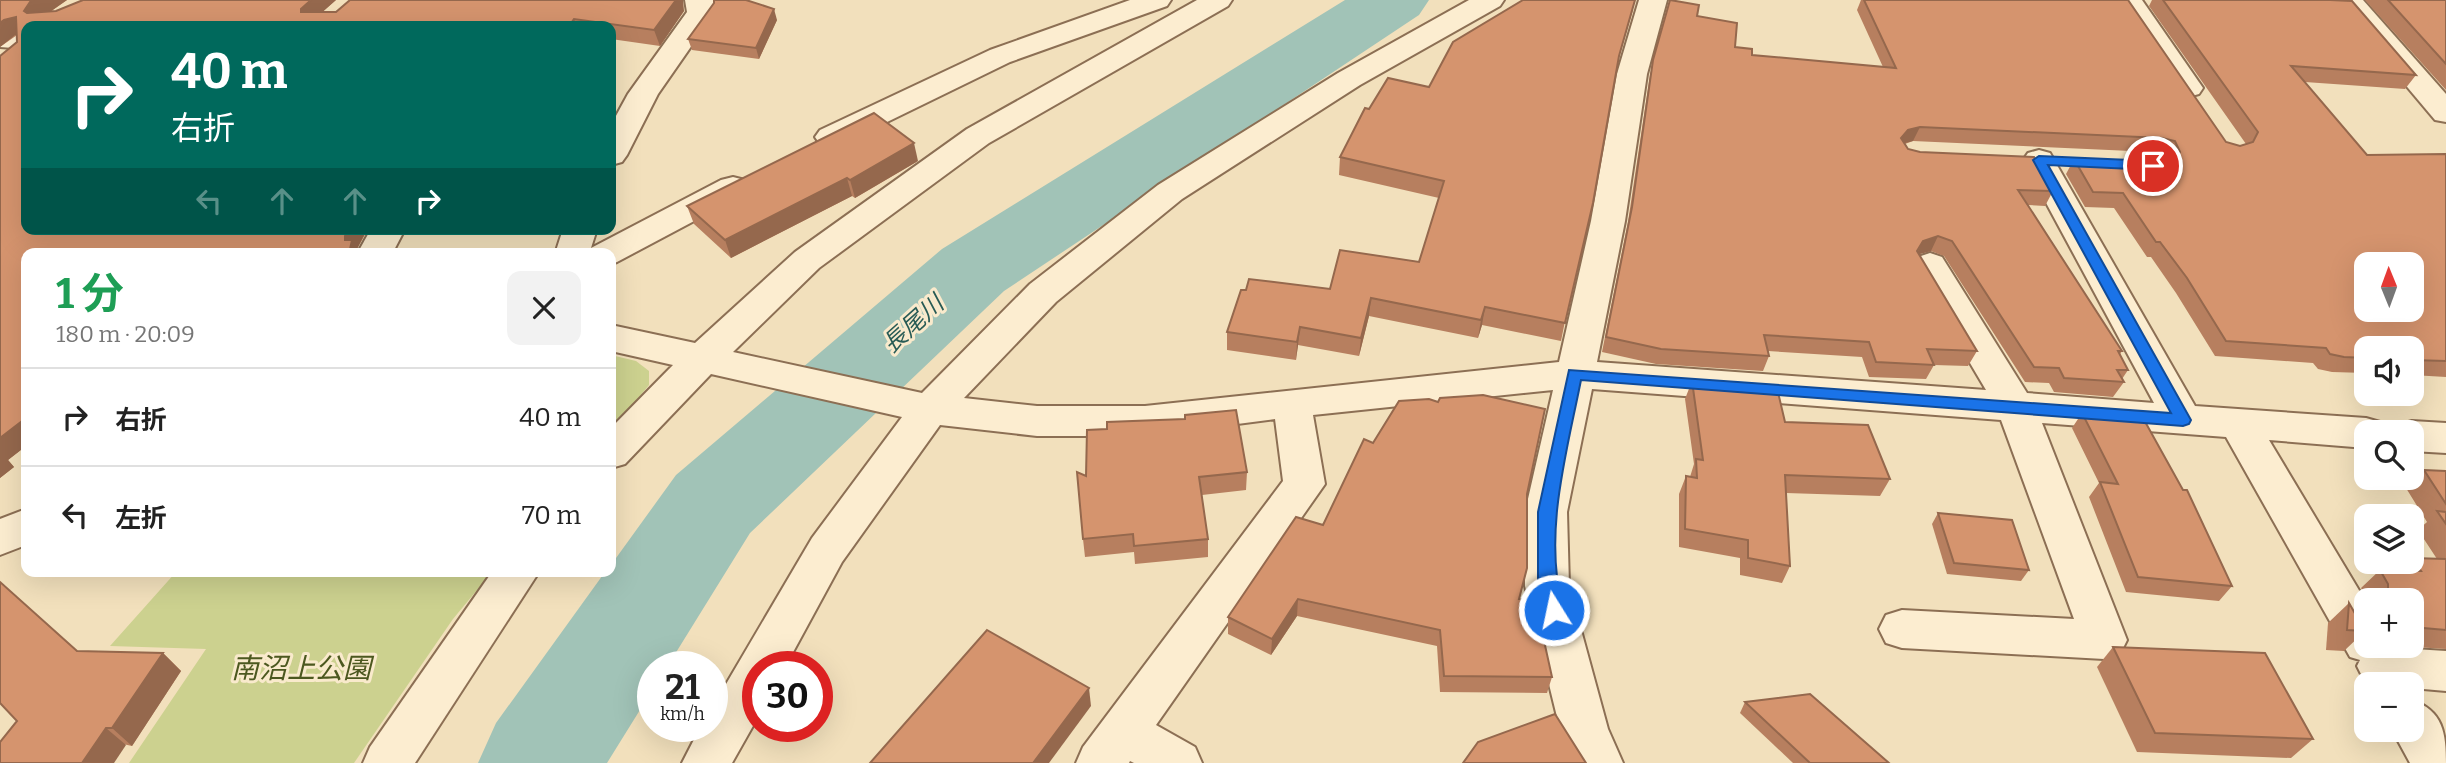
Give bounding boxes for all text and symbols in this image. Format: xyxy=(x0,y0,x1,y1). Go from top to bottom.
text: 40 m xyxy=(171,42,288,101)
icon: right xyxy=(56,49,147,140)
text: 右折 xyxy=(171,109,235,147)
pin xyxy=(2123,136,2183,196)
icon: arrive xyxy=(2134,147,2172,185)
icon: left xyxy=(190,182,228,220)
icon: ahead xyxy=(263,182,301,220)
icon: ahead xyxy=(336,182,374,220)
icon: right xyxy=(409,182,447,220)
north arrow xyxy=(2354,252,2424,322)
map controls xyxy=(2354,252,2424,742)
text: 1 分 xyxy=(56,269,124,319)
button: close xyxy=(507,271,581,345)
water label: 長尾川 xyxy=(877,287,951,358)
text: 180 m · 20:09 xyxy=(56,320,195,348)
button: sound xyxy=(2354,336,2424,406)
icon: right xyxy=(56,398,94,436)
text: 40 m xyxy=(519,402,581,433)
text: 右折 xyxy=(115,405,167,436)
button: search xyxy=(2354,420,2424,490)
icon: left xyxy=(56,496,94,534)
text: 70 m xyxy=(522,500,581,531)
text: 左折 xyxy=(115,503,167,534)
button: layers xyxy=(2354,504,2424,574)
position arrow xyxy=(1517,573,1591,647)
button: + xyxy=(2354,588,2424,658)
speed limit sign: 30 xyxy=(742,651,833,742)
park label: 南沼上公園 xyxy=(231,652,375,685)
text: 21 xyxy=(665,666,700,708)
button: − xyxy=(2354,672,2424,742)
text: km/h xyxy=(660,703,705,725)

